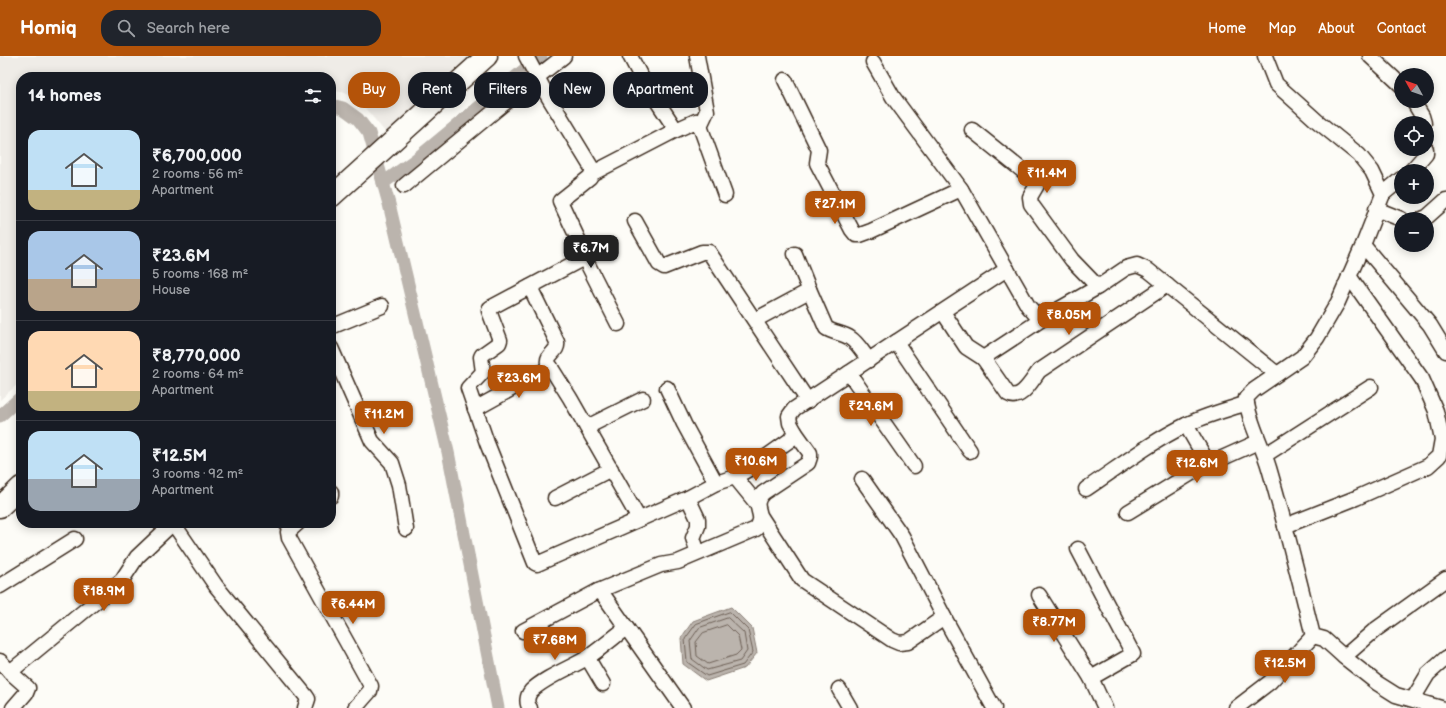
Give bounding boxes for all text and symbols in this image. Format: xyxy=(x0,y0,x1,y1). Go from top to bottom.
search box xyxy=(101,10,381,46)
text: Homiq xyxy=(20,17,77,40)
icon: search xyxy=(115,17,137,39)
text: Search here xyxy=(147,19,230,38)
text: Home xyxy=(1208,20,1246,37)
text: Map xyxy=(1268,20,1296,37)
text: About xyxy=(1318,20,1355,37)
text: Contact xyxy=(1377,20,1426,37)
north arrow xyxy=(1394,68,1434,108)
map controls xyxy=(1394,68,1434,252)
chip: Buy xyxy=(348,72,400,108)
chip: Rent xyxy=(408,72,466,108)
chip: Filters xyxy=(474,72,541,108)
chip: New xyxy=(549,72,605,108)
chip: Apartment xyxy=(613,72,708,108)
icon: filters xyxy=(302,85,324,107)
text: 14 homes xyxy=(28,86,101,106)
button: locate xyxy=(1394,116,1434,156)
icon: home xyxy=(60,146,108,194)
text: ₹6,700,000 xyxy=(152,146,242,166)
pin: ₹11.4M xyxy=(1014,160,1080,194)
button: + xyxy=(1394,164,1434,204)
text: ₹11.4M xyxy=(1027,165,1067,181)
text: 2 rooms · 56 m² xyxy=(152,166,243,182)
text: Apartment xyxy=(152,182,213,198)
pin: ₹27.1M xyxy=(802,191,868,225)
text: ₹27.1M xyxy=(814,196,856,212)
button: − xyxy=(1394,212,1434,252)
pin: ₹6.7M xyxy=(563,235,619,269)
text: ₹6.7M xyxy=(573,240,609,256)
text: ₹23.6M xyxy=(152,246,210,266)
icon: home xyxy=(60,247,108,295)
text: 5 rooms · 168 m² xyxy=(152,266,248,282)
text: House xyxy=(152,282,190,298)
pin: ₹8.05M xyxy=(1036,302,1102,336)
text: ₹8.05M xyxy=(1047,307,1091,323)
text: ₹8,770,000 xyxy=(152,346,241,366)
icon: home xyxy=(60,347,108,395)
pin: ₹23.6M xyxy=(486,365,552,399)
text: 2 rooms · 64 m² xyxy=(152,366,244,382)
text: ₹23.6M xyxy=(497,370,541,386)
text: Apartment xyxy=(152,382,213,398)
pin: ₹29.6M xyxy=(838,393,904,427)
text: ₹29.6M xyxy=(849,398,893,414)
pin: ₹11.2M xyxy=(351,401,417,435)
text: ₹11.2M xyxy=(364,406,404,422)
text: ₹12.5M xyxy=(152,446,207,466)
icon: home xyxy=(60,447,108,495)
pin: ₹10.6M xyxy=(723,448,789,482)
pin: ₹12.6M xyxy=(1164,450,1230,484)
text: ₹10.6M xyxy=(735,453,777,469)
text: ₹12.6M xyxy=(1176,455,1218,471)
text: 3 rooms · 92 m² xyxy=(152,466,243,482)
text: Apartment xyxy=(152,482,213,498)
pin: ₹18.9M xyxy=(71,578,137,612)
text: ₹18.9M xyxy=(83,583,125,599)
pin: ₹6.44M xyxy=(320,591,386,625)
text: ₹6.44M xyxy=(331,596,375,612)
pin: ₹8.77M xyxy=(1021,609,1087,643)
text: ₹8.77M xyxy=(1032,614,1076,630)
pin: ₹7.68M xyxy=(522,627,588,661)
text: ₹7.68M xyxy=(533,632,577,648)
pin: ₹12.5M xyxy=(1252,650,1318,684)
text: ₹12.5M xyxy=(1264,655,1306,671)

